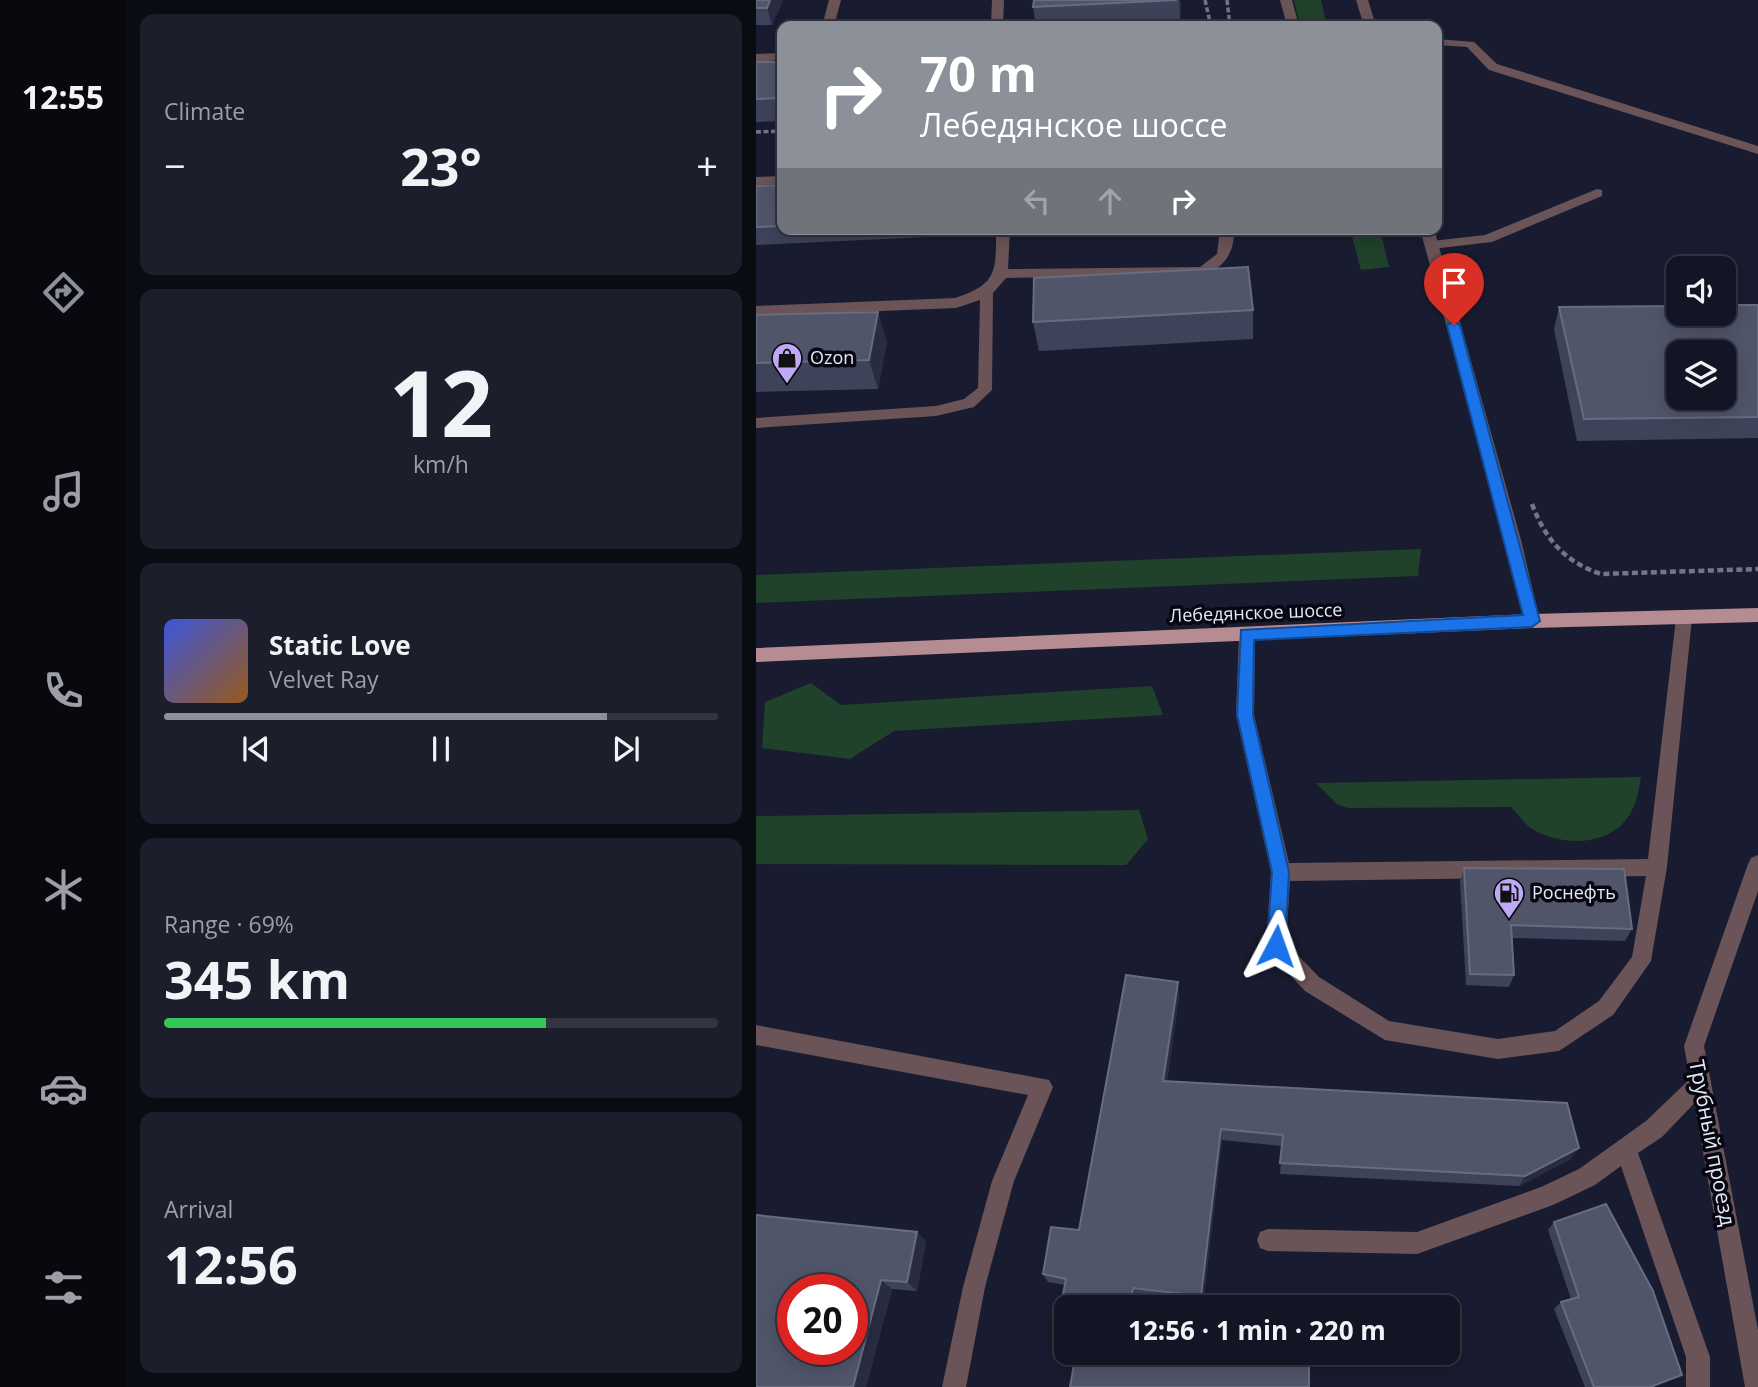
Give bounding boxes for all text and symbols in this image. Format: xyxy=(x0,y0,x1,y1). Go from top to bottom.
text: 70 m xyxy=(920,40,1037,106)
icon: right xyxy=(805,49,896,140)
text: 12:55 xyxy=(22,75,104,118)
text: Climate xyxy=(164,95,245,127)
text: Лебедянское шоссе xyxy=(920,103,1228,146)
text: 23° xyxy=(400,130,482,201)
text: − xyxy=(164,139,186,191)
text: + xyxy=(696,139,718,191)
icon: left xyxy=(1018,182,1056,220)
icon: ahead xyxy=(1091,182,1129,220)
icon: right xyxy=(1164,182,1202,220)
pin xyxy=(1424,253,1484,325)
map controls xyxy=(1666,256,1736,410)
button: sound xyxy=(1666,256,1736,326)
icon: arrive xyxy=(1435,264,1473,302)
icon: directions xyxy=(39,268,88,317)
text: 12 xyxy=(389,340,493,464)
button: layers xyxy=(1666,340,1736,410)
shop icon: Ozon xyxy=(770,341,804,385)
place label: Ozon xyxy=(810,345,854,369)
text: km/h xyxy=(413,448,469,480)
icon: music xyxy=(39,467,88,516)
street label: Лебедянское шоссе xyxy=(1169,597,1343,627)
text: Static Love xyxy=(269,627,411,663)
text: Velvet Ray xyxy=(269,663,379,695)
icon: phone xyxy=(39,666,88,715)
icon: previous xyxy=(237,730,275,768)
icon: pause xyxy=(422,730,460,768)
icon: next xyxy=(607,730,645,768)
icon: climate xyxy=(39,865,88,914)
fuel station icon: Роснефть xyxy=(1492,876,1526,920)
place label: Роснефть xyxy=(1532,880,1616,904)
text: Range · 69% xyxy=(164,908,294,940)
position arrow xyxy=(1239,909,1313,983)
text: 345 km xyxy=(164,943,350,1014)
street label: Трубный проезд xyxy=(1683,1058,1743,1228)
icon: car xyxy=(39,1064,88,1113)
text: Arrival xyxy=(164,1193,233,1225)
text: 12:56 xyxy=(164,1228,298,1299)
icon: filters xyxy=(39,1263,88,1312)
speed limit sign: 20 xyxy=(777,1274,868,1365)
text: 12:56 · 1 min · 220 m xyxy=(1128,1312,1386,1348)

